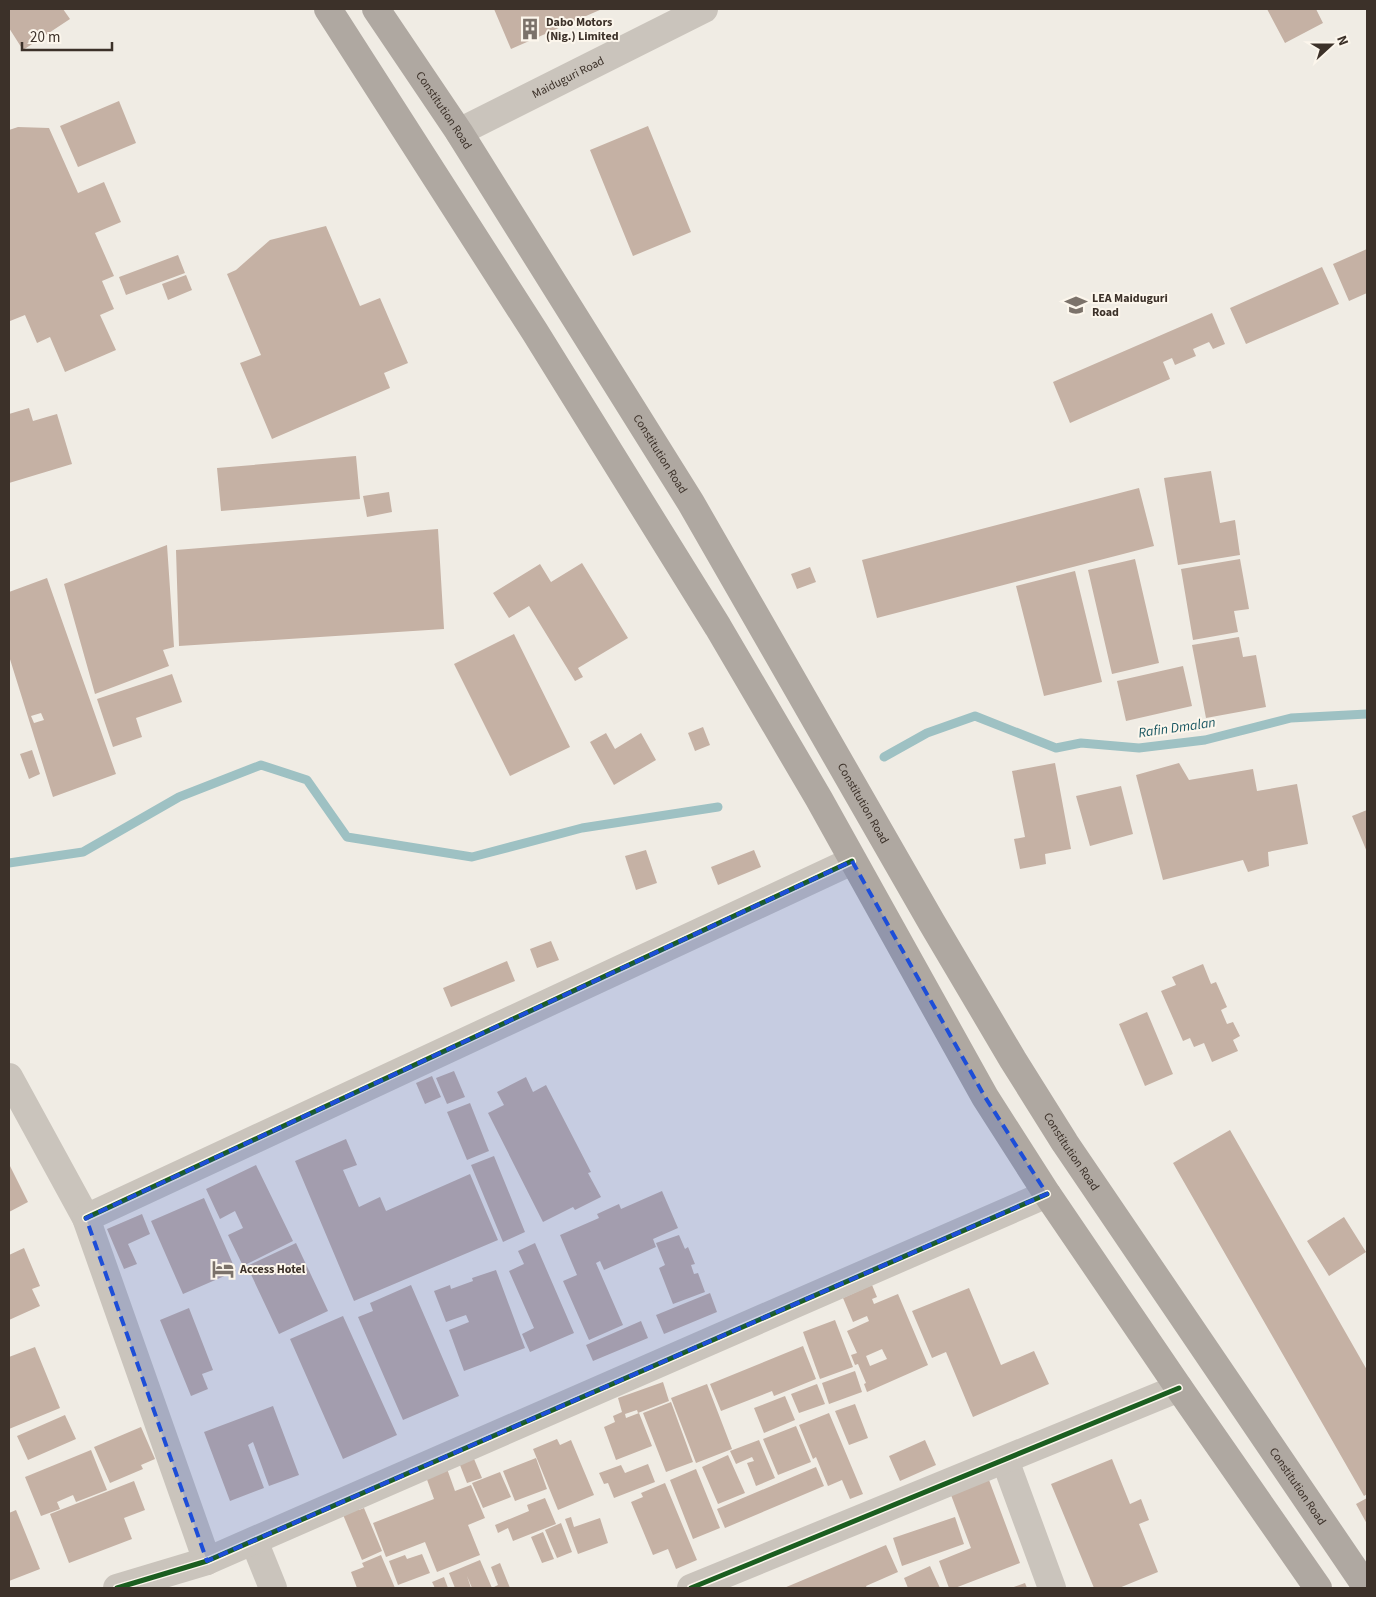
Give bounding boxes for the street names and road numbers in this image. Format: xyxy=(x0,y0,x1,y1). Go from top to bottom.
street label: Maiduguri Road xyxy=(529,52,607,103)
street label: Constitution Road xyxy=(412,68,476,153)
street label: Constitution Road xyxy=(629,411,692,497)
street label: Constitution Road xyxy=(833,760,893,847)
street label: Constitution Road xyxy=(1039,1109,1104,1194)
street label: Constitution Road xyxy=(1265,1444,1330,1528)

